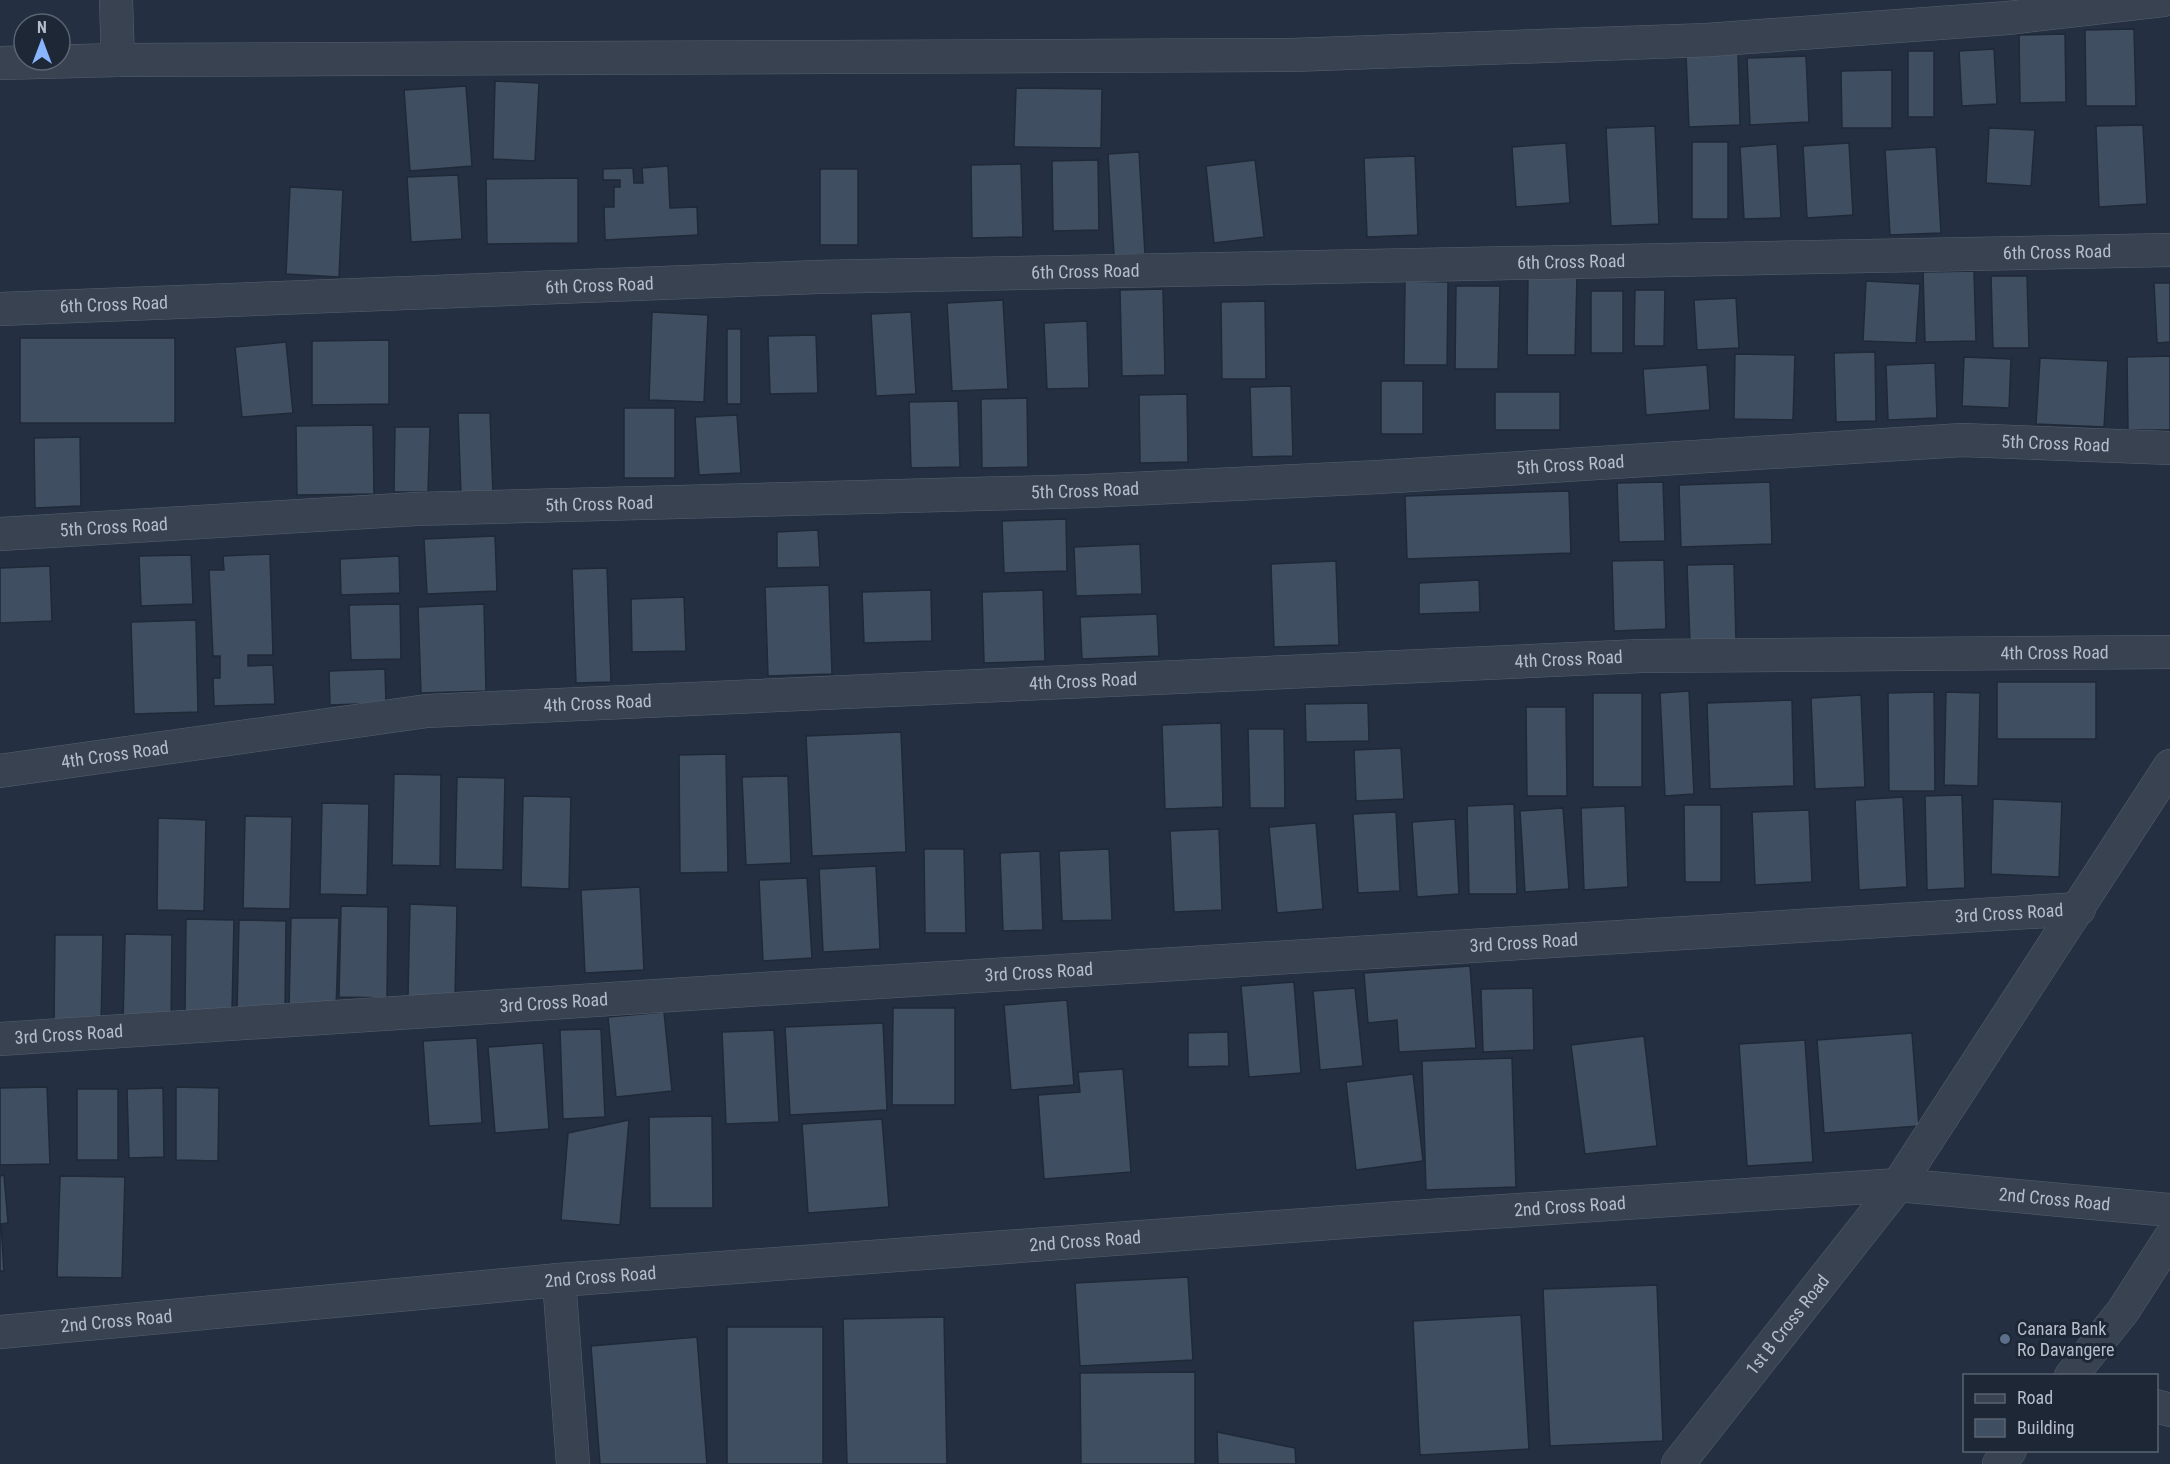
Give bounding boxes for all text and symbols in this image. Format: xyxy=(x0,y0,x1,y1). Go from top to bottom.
north arrow xyxy=(12,12,72,72)
text: N xyxy=(37,18,47,37)
street label: 6th Cross Road xyxy=(2003,240,2112,263)
street label: 6th Cross Road xyxy=(1517,250,1626,273)
street label: 6th Cross Road xyxy=(1031,260,1140,283)
street label: 6th Cross Road xyxy=(545,272,654,298)
street label: 6th Cross Road xyxy=(59,291,168,317)
street label: 5th Cross Road xyxy=(2001,431,2110,456)
street label: 5th Cross Road xyxy=(1516,450,1625,478)
street label: 5th Cross Road xyxy=(1031,478,1140,503)
street label: 5th Cross Road xyxy=(545,492,654,516)
street label: 5th Cross Road xyxy=(59,513,168,540)
street label: 4th Cross Road xyxy=(2000,641,2109,663)
street label: 4th Cross Road xyxy=(1514,646,1623,672)
street label: 4th Cross Road xyxy=(1028,668,1138,694)
street label: 4th Cross Road xyxy=(543,690,652,716)
street label: 4th Cross Road xyxy=(60,736,170,772)
street label: 3rd Cross Road xyxy=(1954,899,2064,927)
street label: 3rd Cross Road xyxy=(1469,928,1579,956)
street label: 3rd Cross Road xyxy=(984,958,1094,986)
street label: 3rd Cross Road xyxy=(499,988,609,1016)
street label: 3rd Cross Road xyxy=(14,1020,124,1048)
street label: 2nd Cross Road xyxy=(1998,1183,2111,1214)
street label: 2nd Cross Road xyxy=(1513,1192,1626,1220)
street label: 2nd Cross Road xyxy=(1028,1226,1142,1255)
street label: 2nd Cross Road xyxy=(544,1262,657,1291)
street label: 1st B Cross Road xyxy=(1741,1270,1833,1379)
street label: 2nd Cross Road xyxy=(60,1305,173,1336)
place label: Canara Bank Ro Davangere xyxy=(2017,1318,2114,1360)
marker: Canara Bank Ro Davangere xyxy=(1998,1332,2012,1346)
legend xyxy=(1963,1374,2158,1452)
text: Road xyxy=(2017,1387,2053,1408)
text: Building xyxy=(2017,1417,2074,1438)

